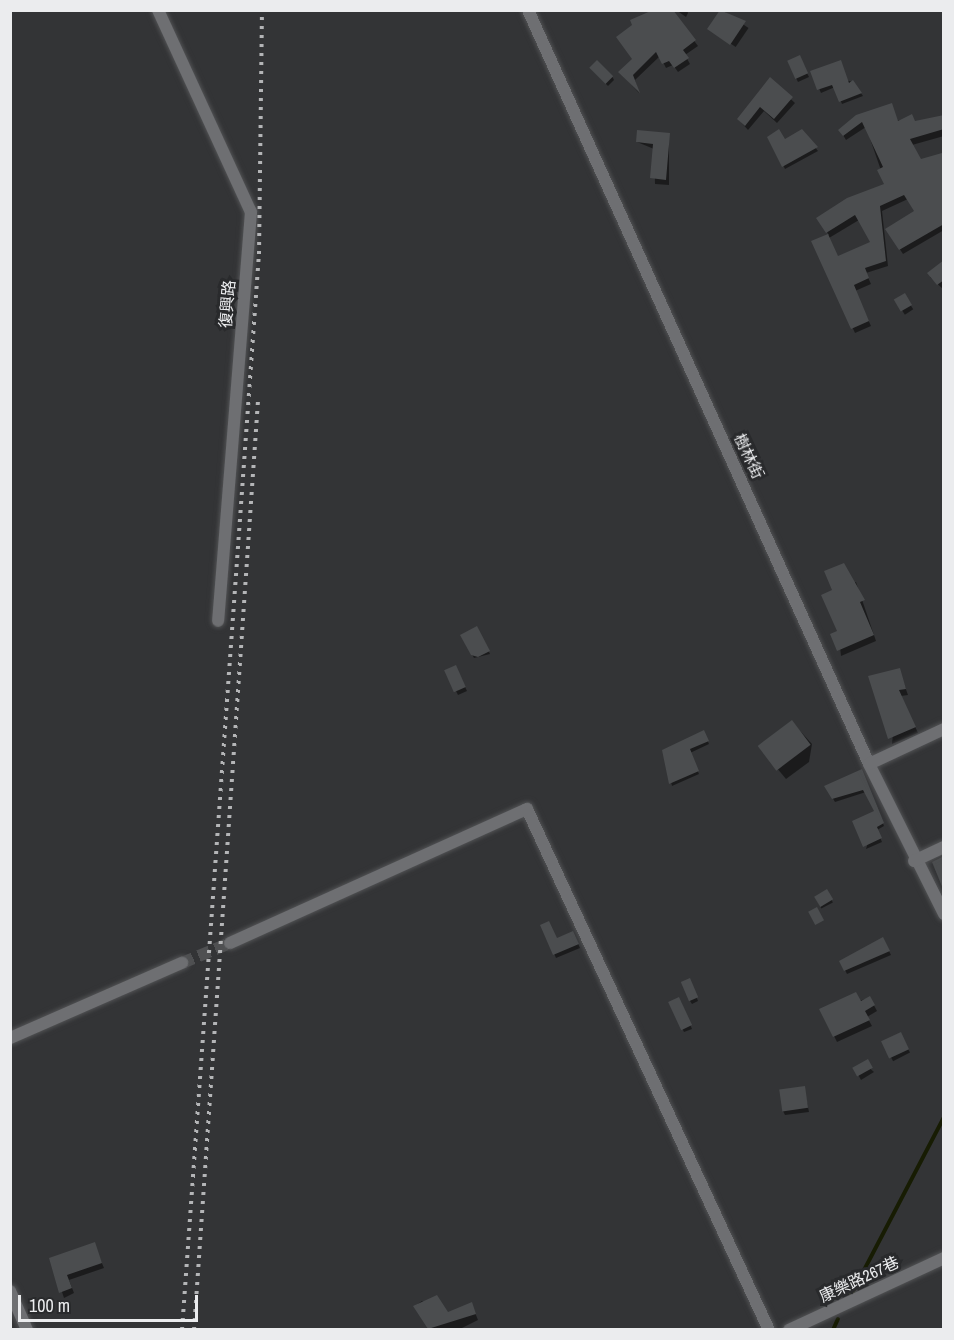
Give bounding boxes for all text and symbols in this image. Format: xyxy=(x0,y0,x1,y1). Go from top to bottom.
street label: 復興路 xyxy=(215,279,239,329)
street label: 樹林街 xyxy=(730,430,768,482)
street label: 康樂路267巷 xyxy=(816,1252,902,1306)
scale bar xyxy=(21,1283,201,1321)
text: 100 m xyxy=(29,1293,70,1318)

